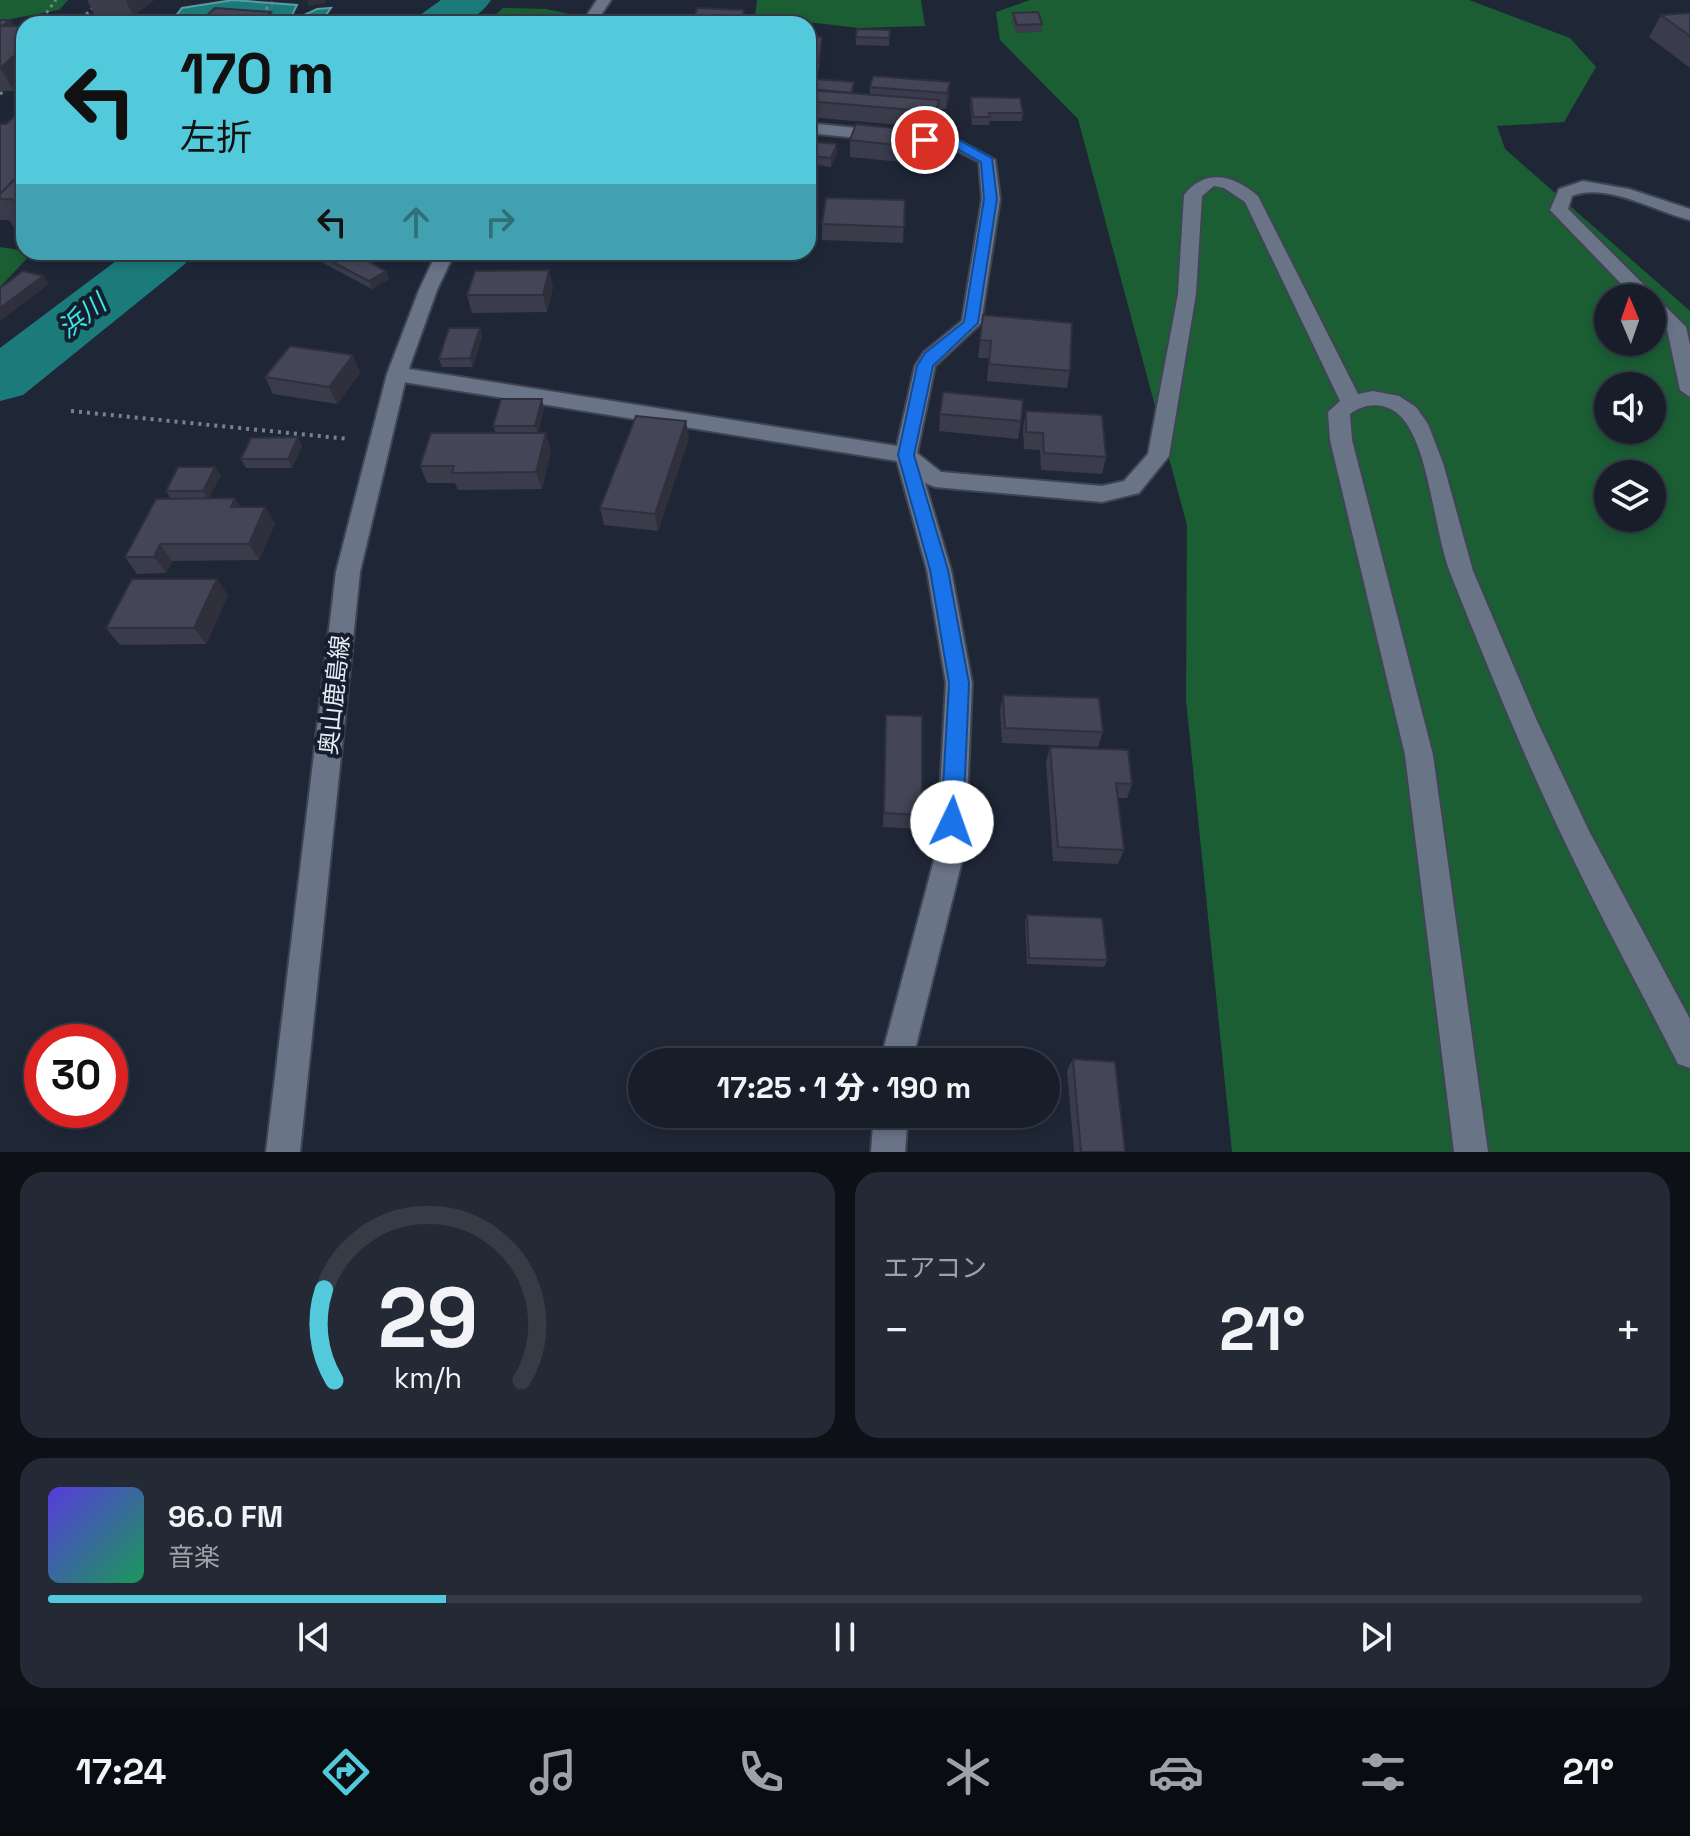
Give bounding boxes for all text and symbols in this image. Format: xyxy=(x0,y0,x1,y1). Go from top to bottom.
text: 170 m xyxy=(180,38,334,109)
icon: left xyxy=(48,48,152,152)
pin xyxy=(891,106,959,174)
text: 左折 xyxy=(180,115,252,161)
icon: arrive xyxy=(903,118,947,162)
icon: left xyxy=(310,200,354,244)
icon: ahead xyxy=(394,200,438,244)
icon: right xyxy=(478,200,522,244)
north arrow xyxy=(1594,284,1666,356)
map controls xyxy=(1594,284,1666,532)
water label: 浜川 xyxy=(51,285,115,345)
button: sound xyxy=(1594,372,1666,444)
button: layers xyxy=(1594,460,1666,532)
street label: 奥山鹿島線 xyxy=(312,634,356,756)
position arrow xyxy=(910,780,994,864)
speed limit sign: 30 xyxy=(24,1024,128,1128)
text: 17:25 · 1 分 · 190 m xyxy=(717,1068,971,1107)
text: エアコン xyxy=(883,1251,987,1285)
text: 29 xyxy=(377,1265,478,1371)
text: 21° xyxy=(1219,1291,1306,1368)
text: − xyxy=(883,1302,910,1358)
text: + xyxy=(1615,1302,1642,1358)
text: km/h xyxy=(393,1360,462,1396)
text: 96.0 FM xyxy=(168,1497,283,1536)
text: 音楽 xyxy=(168,1540,220,1574)
icon: previous xyxy=(292,1615,336,1659)
icon: pause xyxy=(823,1615,867,1659)
icon: next xyxy=(1354,1615,1398,1659)
icon: directions xyxy=(318,1744,374,1800)
icon: music xyxy=(525,1744,581,1800)
icon: phone xyxy=(733,1744,789,1800)
icon: climate xyxy=(940,1744,996,1800)
icon: car xyxy=(1148,1744,1204,1800)
icon: filters xyxy=(1355,1744,1411,1800)
text: 17:24 xyxy=(76,1749,166,1795)
text: 21° xyxy=(1562,1749,1614,1795)

